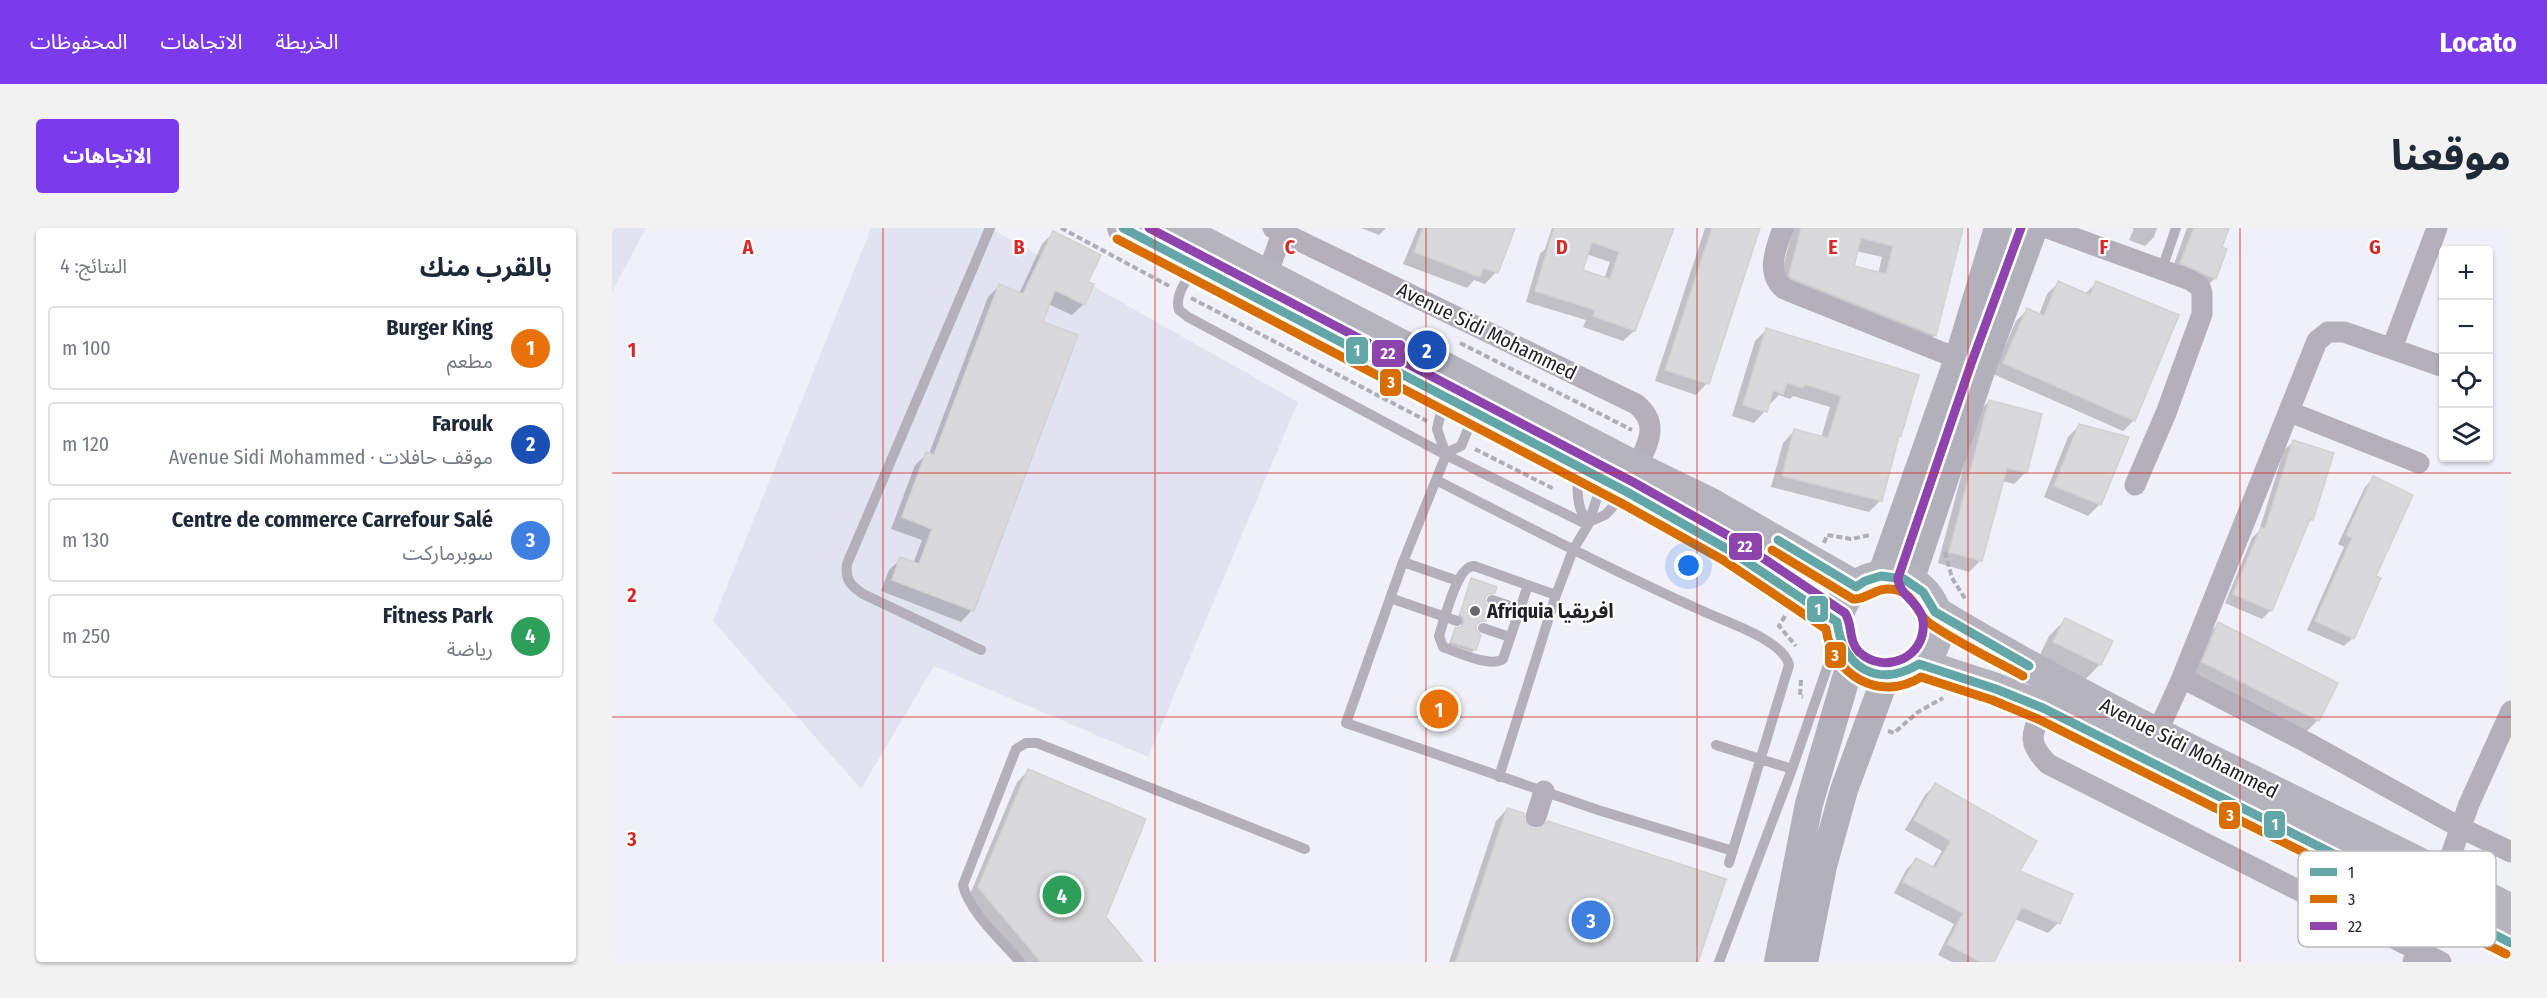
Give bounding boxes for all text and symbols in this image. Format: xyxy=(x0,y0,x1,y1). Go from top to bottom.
text: Locato xyxy=(2439,26,2517,59)
text: المحفوظات xyxy=(30,29,127,55)
text: الاتجاهات xyxy=(160,29,242,55)
text: الخريطة xyxy=(275,29,338,55)
button: الاتجاهات xyxy=(36,119,179,193)
text: موقعنا xyxy=(2391,131,2511,181)
text: A xyxy=(742,235,755,259)
text: B xyxy=(1013,235,1025,259)
text: C xyxy=(1285,235,1296,259)
text: D xyxy=(1556,235,1568,259)
text: E xyxy=(1828,235,1838,259)
text: F xyxy=(2100,235,2109,259)
text: G xyxy=(2369,235,2381,259)
map controls xyxy=(2439,246,2493,462)
button: + xyxy=(2439,246,2493,300)
text: بالقرب منك xyxy=(420,252,552,283)
text: النتائج: 4 xyxy=(60,254,127,278)
street label: Avenue Sidi Mohammed xyxy=(1393,277,1581,385)
button: − xyxy=(2439,300,2493,354)
text: Burger King xyxy=(386,314,493,341)
pin: 2 xyxy=(1408,328,1446,372)
text: 100 m xyxy=(62,336,111,360)
text: 1 xyxy=(526,336,535,360)
line badge: 1 xyxy=(1345,336,1369,365)
text: 1 xyxy=(628,338,636,362)
line badge: 22 xyxy=(1371,339,1406,368)
text: 1 xyxy=(1354,341,1360,360)
text: 22 xyxy=(1380,344,1396,363)
text: مطعم xyxy=(447,349,493,373)
button: locate xyxy=(2439,354,2493,408)
line badge: 3 xyxy=(1379,368,1402,397)
text: 3 xyxy=(1386,373,1395,392)
button: layers xyxy=(2439,408,2493,462)
text: Farouk xyxy=(432,410,493,437)
text: 120 m xyxy=(62,432,109,456)
text: 2 xyxy=(526,432,535,456)
text: موقف حافلات · Avenue Sidi Mohammed xyxy=(169,445,493,469)
text: Centre de commerce Carrefour Salé xyxy=(172,506,493,533)
text: 130 m xyxy=(62,528,109,552)
text: 3 xyxy=(526,528,535,552)
line badge: 22 xyxy=(1728,532,1763,561)
text: 22 xyxy=(1737,537,1753,556)
text: سوبرماركت xyxy=(402,541,493,565)
your location xyxy=(1674,551,1703,580)
text: 2 xyxy=(626,583,637,607)
line badge: 1 xyxy=(1806,595,1829,623)
place label: Afriquia افريقيا xyxy=(1486,599,1614,623)
text: 1 xyxy=(1815,600,1821,619)
text: Fitness Park xyxy=(383,602,493,629)
marker: Afriquia افريقيا xyxy=(1468,604,1482,618)
text: 250 m xyxy=(62,624,111,648)
text: 4 xyxy=(525,624,536,648)
text: رياضة xyxy=(447,637,493,661)
line badge: 3 xyxy=(1824,641,1847,669)
text: 3 xyxy=(1830,646,1839,665)
pin: 1 xyxy=(1420,686,1458,732)
street label: Avenue Sidi Mohammed xyxy=(2096,693,2282,803)
line badge: 3 xyxy=(2218,801,2241,830)
text: 3 xyxy=(2225,806,2234,825)
line badge: 1 xyxy=(2263,810,2286,839)
text: 1 xyxy=(2272,815,2278,834)
text: 3 xyxy=(626,827,637,851)
legend xyxy=(2298,851,2496,947)
text: 1 xyxy=(2348,863,2354,882)
pin: 4 xyxy=(1042,872,1082,918)
text: 3 xyxy=(2348,890,2355,909)
pin: 3 xyxy=(1572,898,1610,942)
text: 22 xyxy=(2348,917,2362,936)

